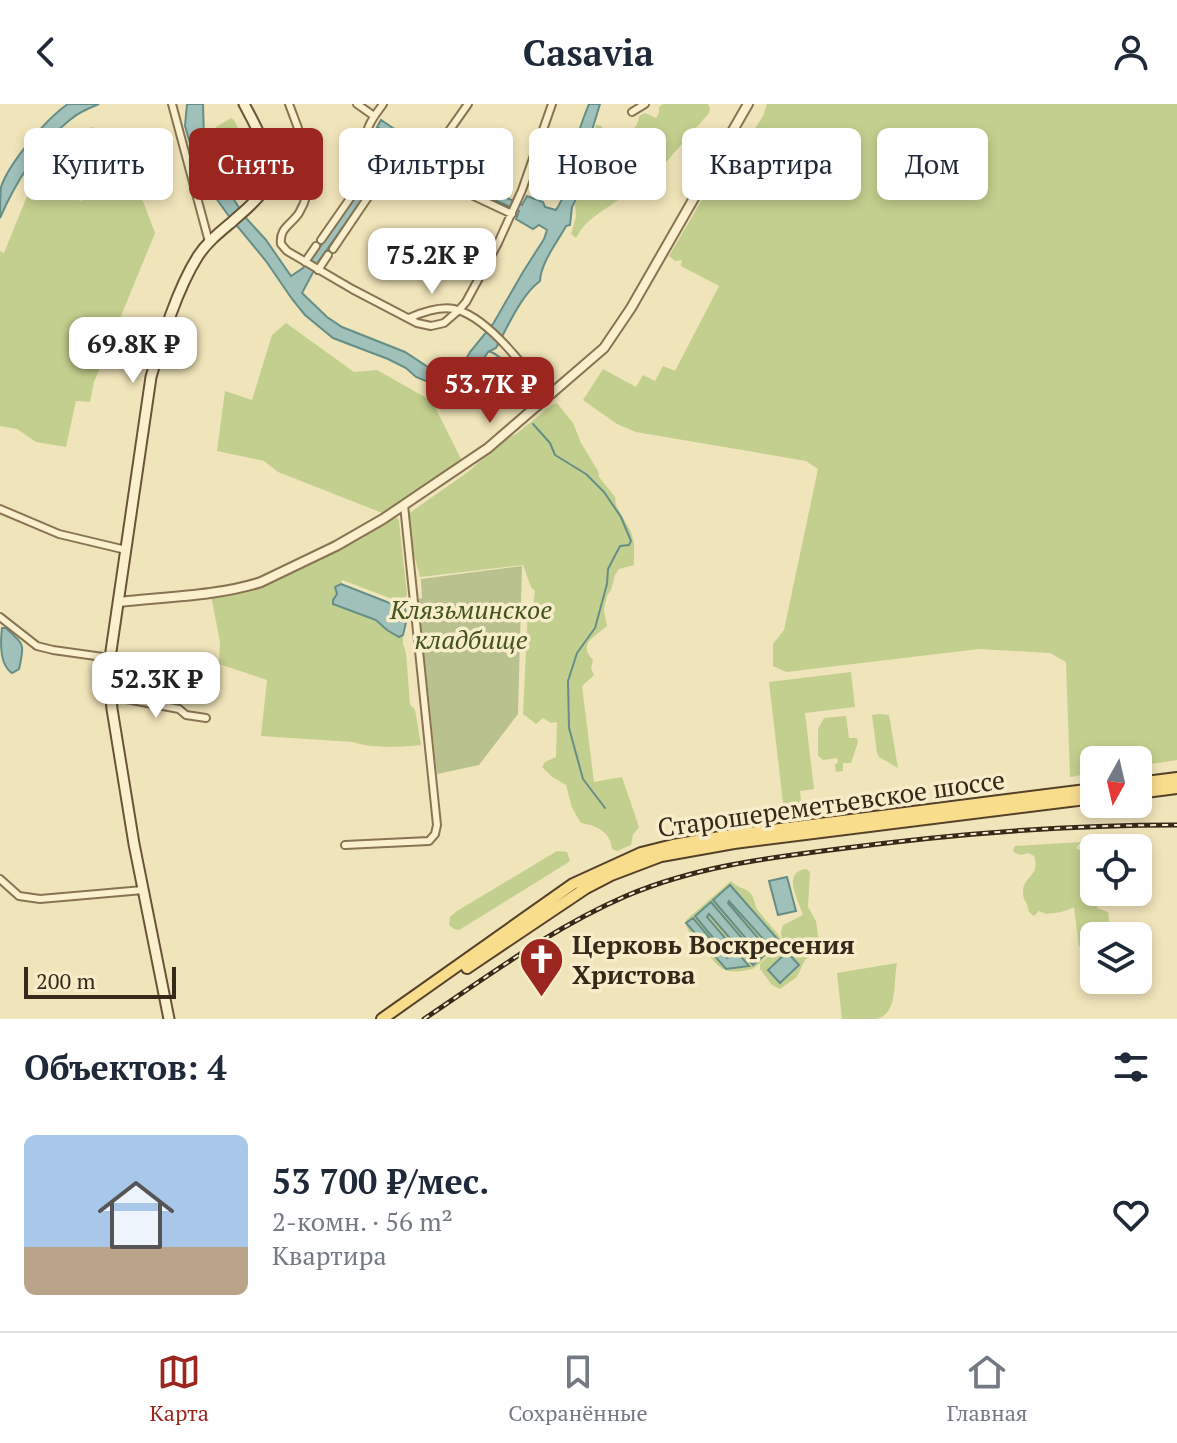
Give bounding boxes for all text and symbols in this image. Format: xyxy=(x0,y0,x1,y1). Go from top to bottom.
text: Casavia xyxy=(523,29,654,76)
icon: back xyxy=(24,30,68,74)
icon: person xyxy=(1109,30,1153,74)
chip: Купить xyxy=(24,128,173,200)
chip: Снять xyxy=(189,128,323,200)
chip: Фильтры xyxy=(339,128,513,200)
chip: Новое xyxy=(529,128,666,200)
chip: Квартира xyxy=(682,128,861,200)
chip: Дом xyxy=(877,128,988,200)
pin: 75.2K ₽ xyxy=(358,228,506,296)
text: 75.2K ₽ xyxy=(386,237,478,271)
pin: 69.8K ₽ xyxy=(59,317,207,385)
text: 69.8K ₽ xyxy=(87,326,179,360)
pin: 53.7K ₽ xyxy=(416,357,564,425)
text: 53.7K ₽ xyxy=(444,366,536,400)
park label: Клязьминское кладбище xyxy=(389,592,552,656)
pin: 52.3K ₽ xyxy=(82,652,230,720)
text: 52.3K ₽ xyxy=(110,661,202,695)
north arrow xyxy=(1080,746,1152,818)
map controls xyxy=(1080,746,1152,994)
street label: Старошереметьевское шоссе xyxy=(655,762,1007,844)
button: locate xyxy=(1080,834,1152,906)
button: layers xyxy=(1080,922,1152,994)
place label: Церковь Воскресения Христова xyxy=(572,927,855,991)
church icon: Церковь Воскресения Христова xyxy=(517,935,565,998)
scale bar xyxy=(24,963,176,999)
text: 200 m xyxy=(36,966,96,995)
text: Объектов: 4 xyxy=(24,1045,227,1090)
icon: filters xyxy=(1109,1045,1153,1089)
text: 53 700 ₽/мес. xyxy=(272,1159,489,1204)
icon: home xyxy=(88,1167,184,1263)
icon: heart xyxy=(1109,1193,1153,1237)
text: 2-комн. · 56 m² xyxy=(272,1204,453,1238)
text: Квартира xyxy=(272,1238,387,1272)
tab: Карта xyxy=(150,1350,209,1427)
tab: Сохранённые xyxy=(508,1350,648,1427)
tab: Главная xyxy=(947,1350,1027,1427)

